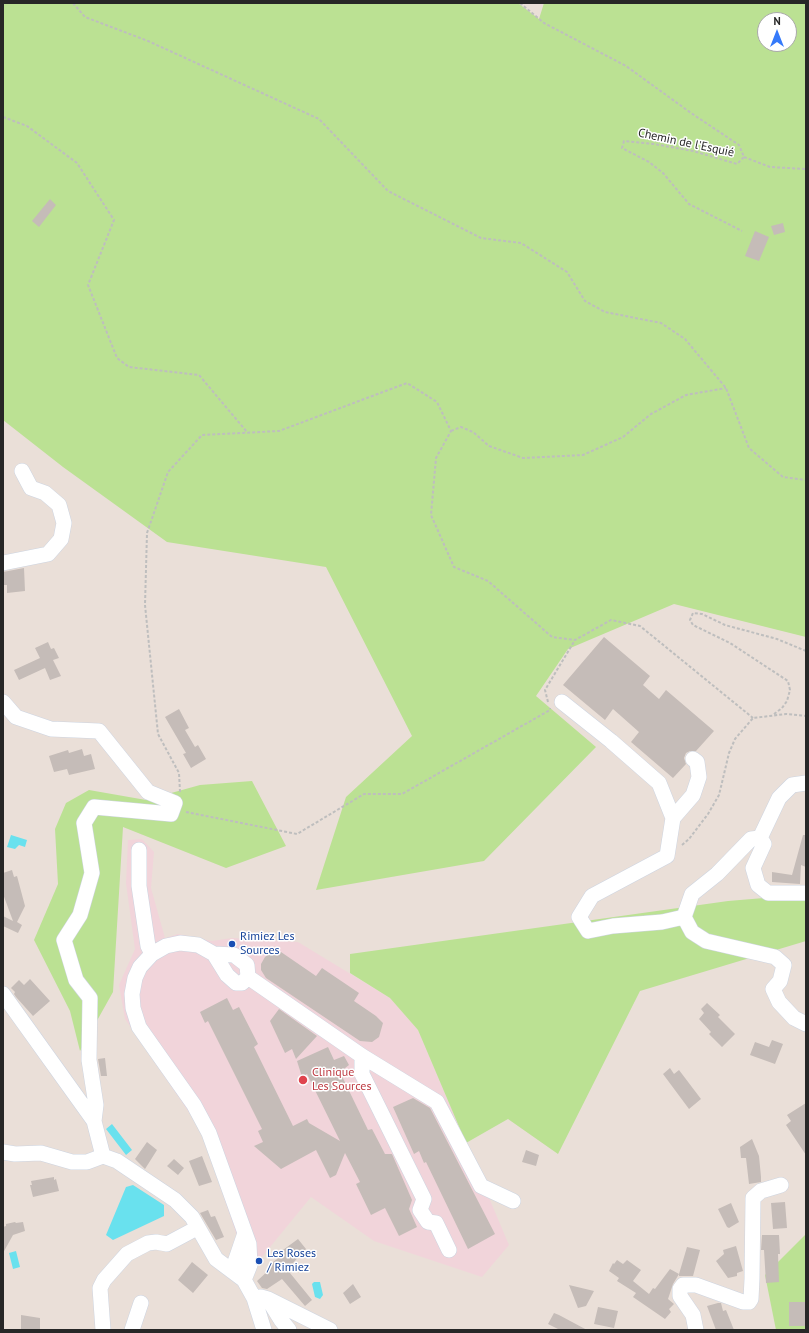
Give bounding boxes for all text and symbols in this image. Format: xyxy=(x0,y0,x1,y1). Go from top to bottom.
north arrow xyxy=(757,12,797,52)
text: N xyxy=(773,14,781,28)
street label: Chemin de l'Esquié xyxy=(637,126,735,160)
place label: Rimiez Les Sources xyxy=(240,930,294,958)
marker: Rimiez Les Sources xyxy=(227,939,237,949)
place label: Clinique Les Sources xyxy=(312,1066,371,1094)
marker: Clinique Les Sources xyxy=(297,1074,309,1086)
place label: Les Roses / Rimiez xyxy=(267,1247,316,1275)
marker: Les Roses / Rimiez xyxy=(254,1256,264,1266)

